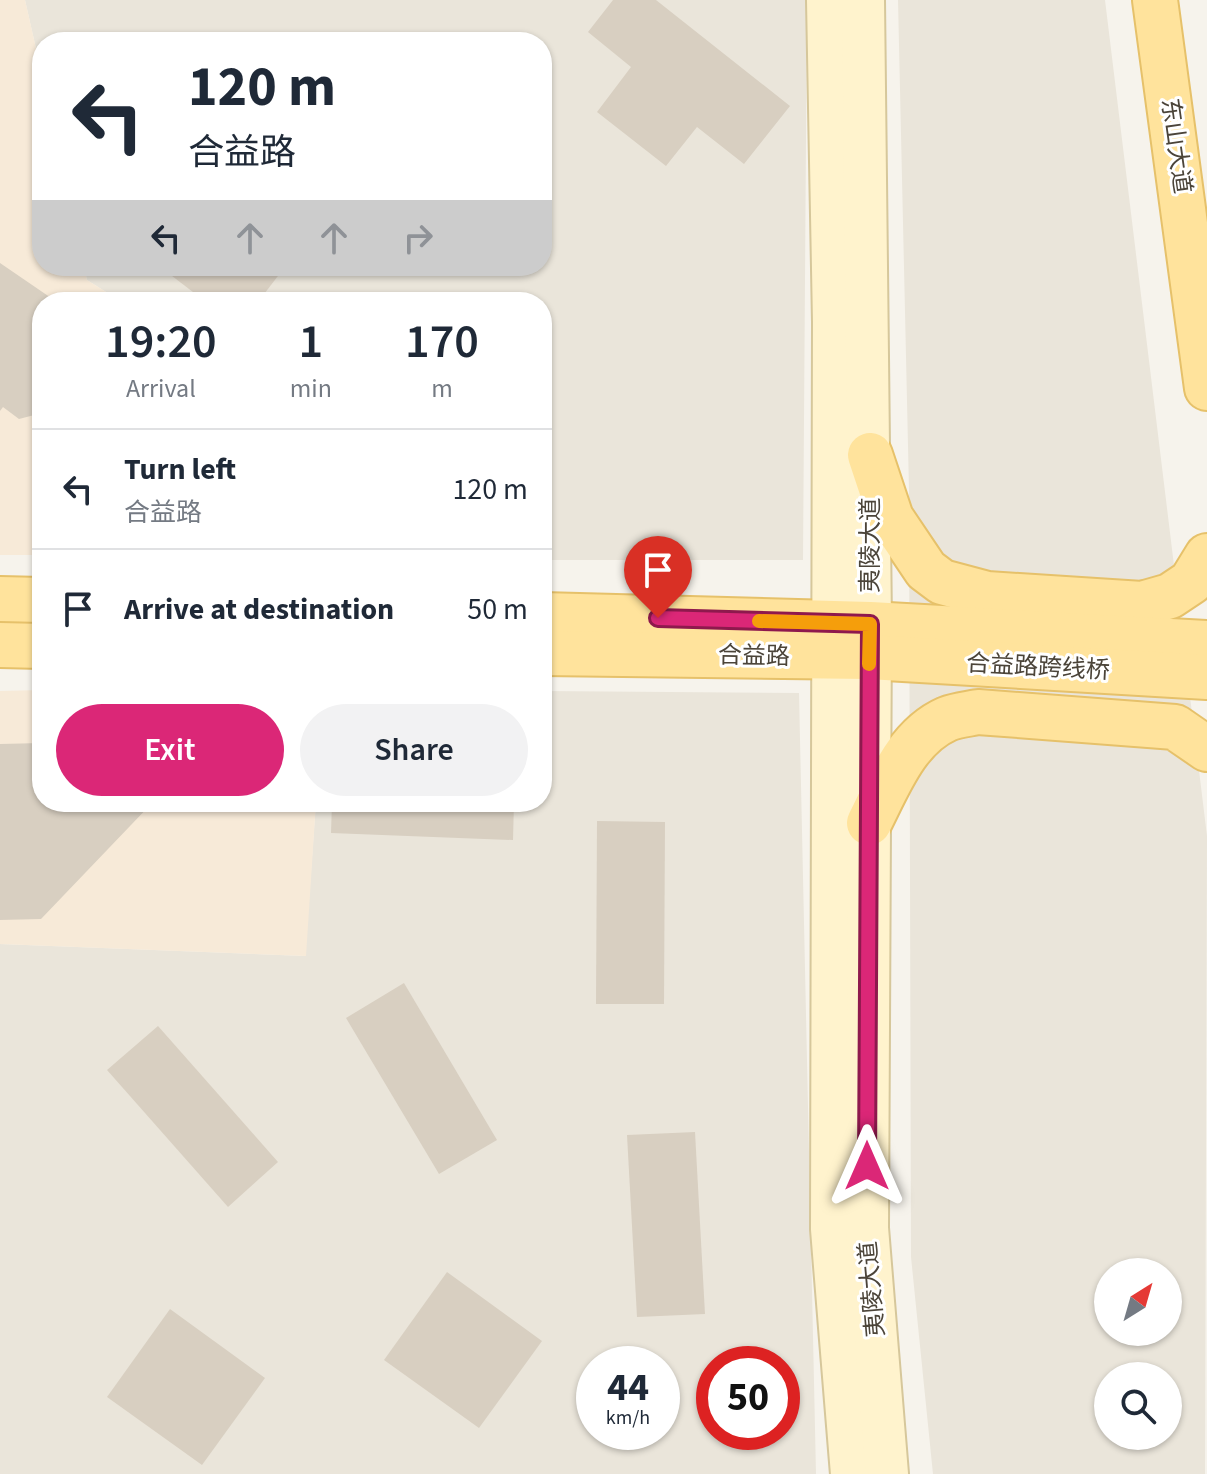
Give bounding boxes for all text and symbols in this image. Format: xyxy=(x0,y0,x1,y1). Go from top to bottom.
text: 120 m xyxy=(188,48,336,127)
icon: left xyxy=(56,64,160,168)
street label: 东山大道 xyxy=(1152,96,1200,196)
text: 合益路 xyxy=(188,127,296,178)
icon: left xyxy=(144,216,188,260)
icon: ahead xyxy=(228,216,272,260)
icon: ahead xyxy=(312,216,356,260)
icon: right xyxy=(396,216,440,260)
text: 19:20 xyxy=(105,308,217,376)
text: 1 xyxy=(299,308,323,376)
text: 170 xyxy=(405,308,479,376)
text: Arrival xyxy=(126,370,196,407)
text: min xyxy=(290,370,332,407)
text: m xyxy=(431,370,453,407)
text: Turn left xyxy=(124,448,236,491)
icon: left xyxy=(56,467,100,511)
text: 120 m xyxy=(452,468,528,511)
text: 合益路 xyxy=(124,494,202,531)
street label: 夷陵大道 xyxy=(853,497,888,593)
pin xyxy=(624,536,692,618)
icon: arrive xyxy=(636,548,680,592)
icon: arrive xyxy=(56,587,100,631)
text: Arrive at destination xyxy=(124,588,394,631)
text: 50 m xyxy=(467,588,528,631)
street label: 合益路 xyxy=(718,638,790,674)
street label: 合益路跨线桥 xyxy=(965,646,1111,688)
button: Exit xyxy=(56,704,284,796)
button: Share xyxy=(300,704,528,796)
position arrow xyxy=(825,1124,909,1208)
street label: 夷陵大道 xyxy=(850,1240,894,1338)
north arrow xyxy=(1094,1258,1182,1346)
map controls xyxy=(1094,1258,1182,1450)
speed limit sign: 50 xyxy=(696,1346,800,1450)
text: 44 xyxy=(607,1359,649,1416)
button: search xyxy=(1094,1362,1182,1450)
text: km/h xyxy=(606,1404,650,1432)

